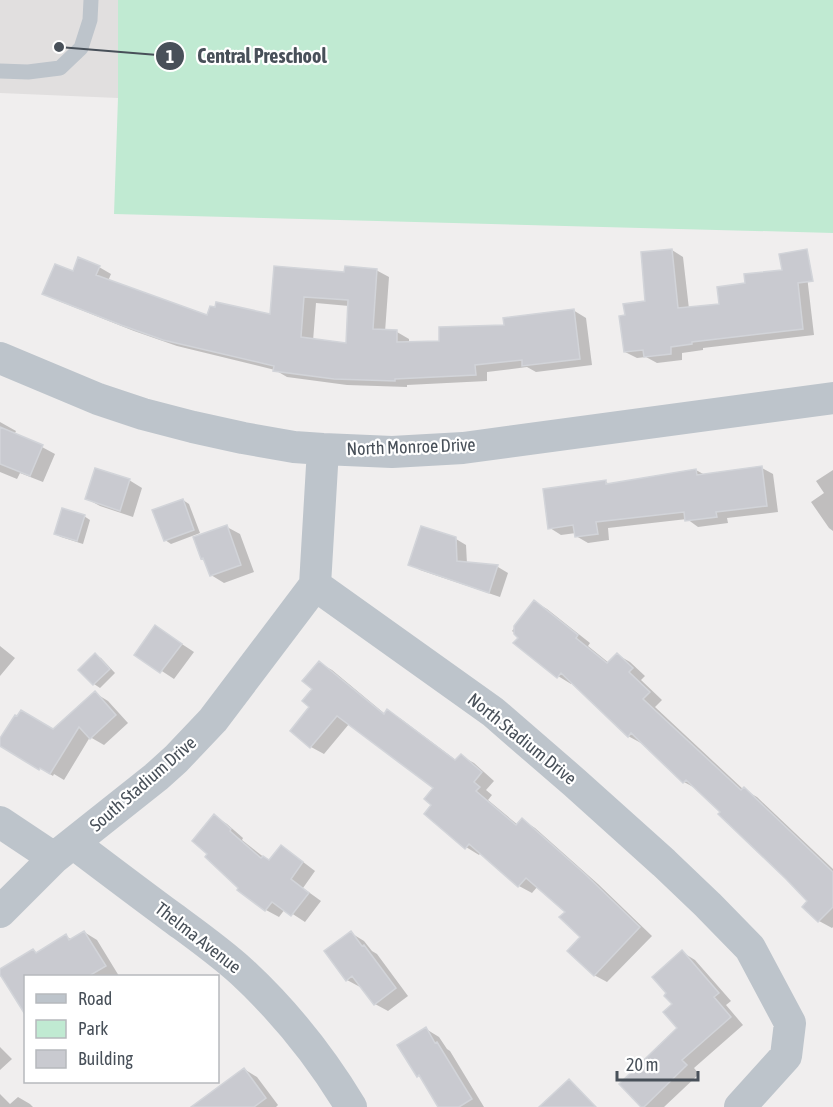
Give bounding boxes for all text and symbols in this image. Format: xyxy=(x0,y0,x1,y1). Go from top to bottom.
callout: Central Preschool xyxy=(155,37,338,75)
text: Central Preschool xyxy=(197,44,327,67)
text: 1 xyxy=(166,46,174,67)
street label: North Monroe Drive xyxy=(346,434,476,459)
street label: North Stadium Drive xyxy=(464,688,581,789)
street label: South Stadium Drive xyxy=(85,732,200,835)
street label: Thelma Avenue xyxy=(151,898,245,978)
legend xyxy=(24,975,219,1083)
text: Road xyxy=(78,988,112,1009)
text: Park xyxy=(78,1018,108,1039)
scale bar xyxy=(617,1044,698,1082)
text: Building xyxy=(78,1048,133,1069)
text: 20 m xyxy=(626,1054,658,1075)

